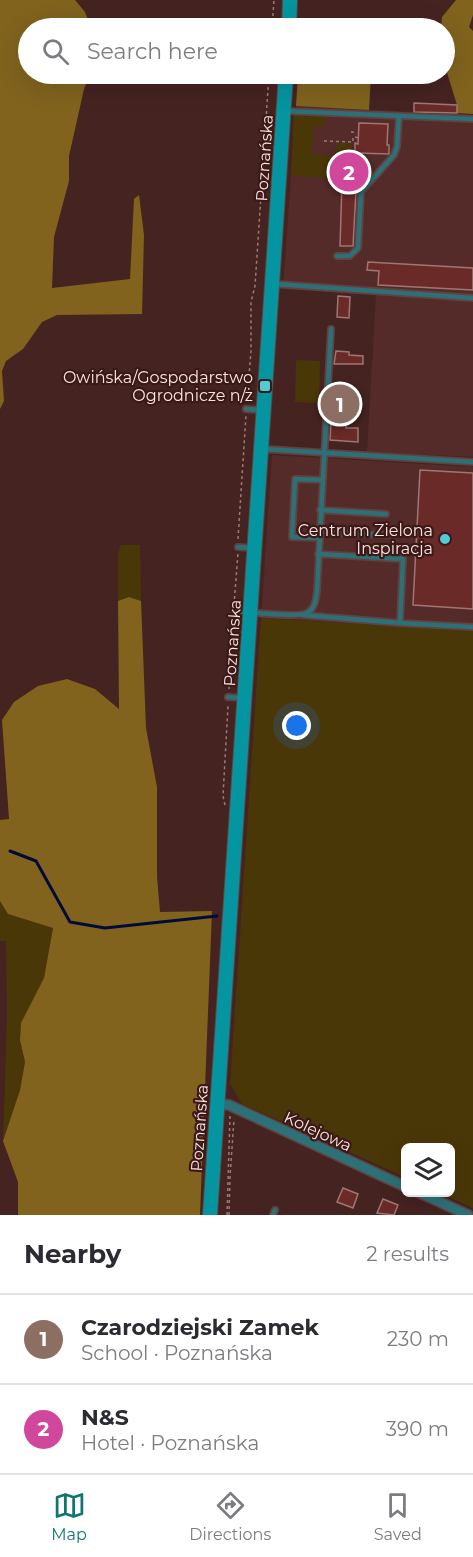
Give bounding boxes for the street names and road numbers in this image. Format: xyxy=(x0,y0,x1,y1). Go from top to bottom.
street label: Poznańska xyxy=(252,114,277,202)
street label: Poznańska xyxy=(220,599,245,687)
street label: Poznańska xyxy=(187,1084,212,1172)
street label: Kolejowa xyxy=(281,1108,355,1155)

